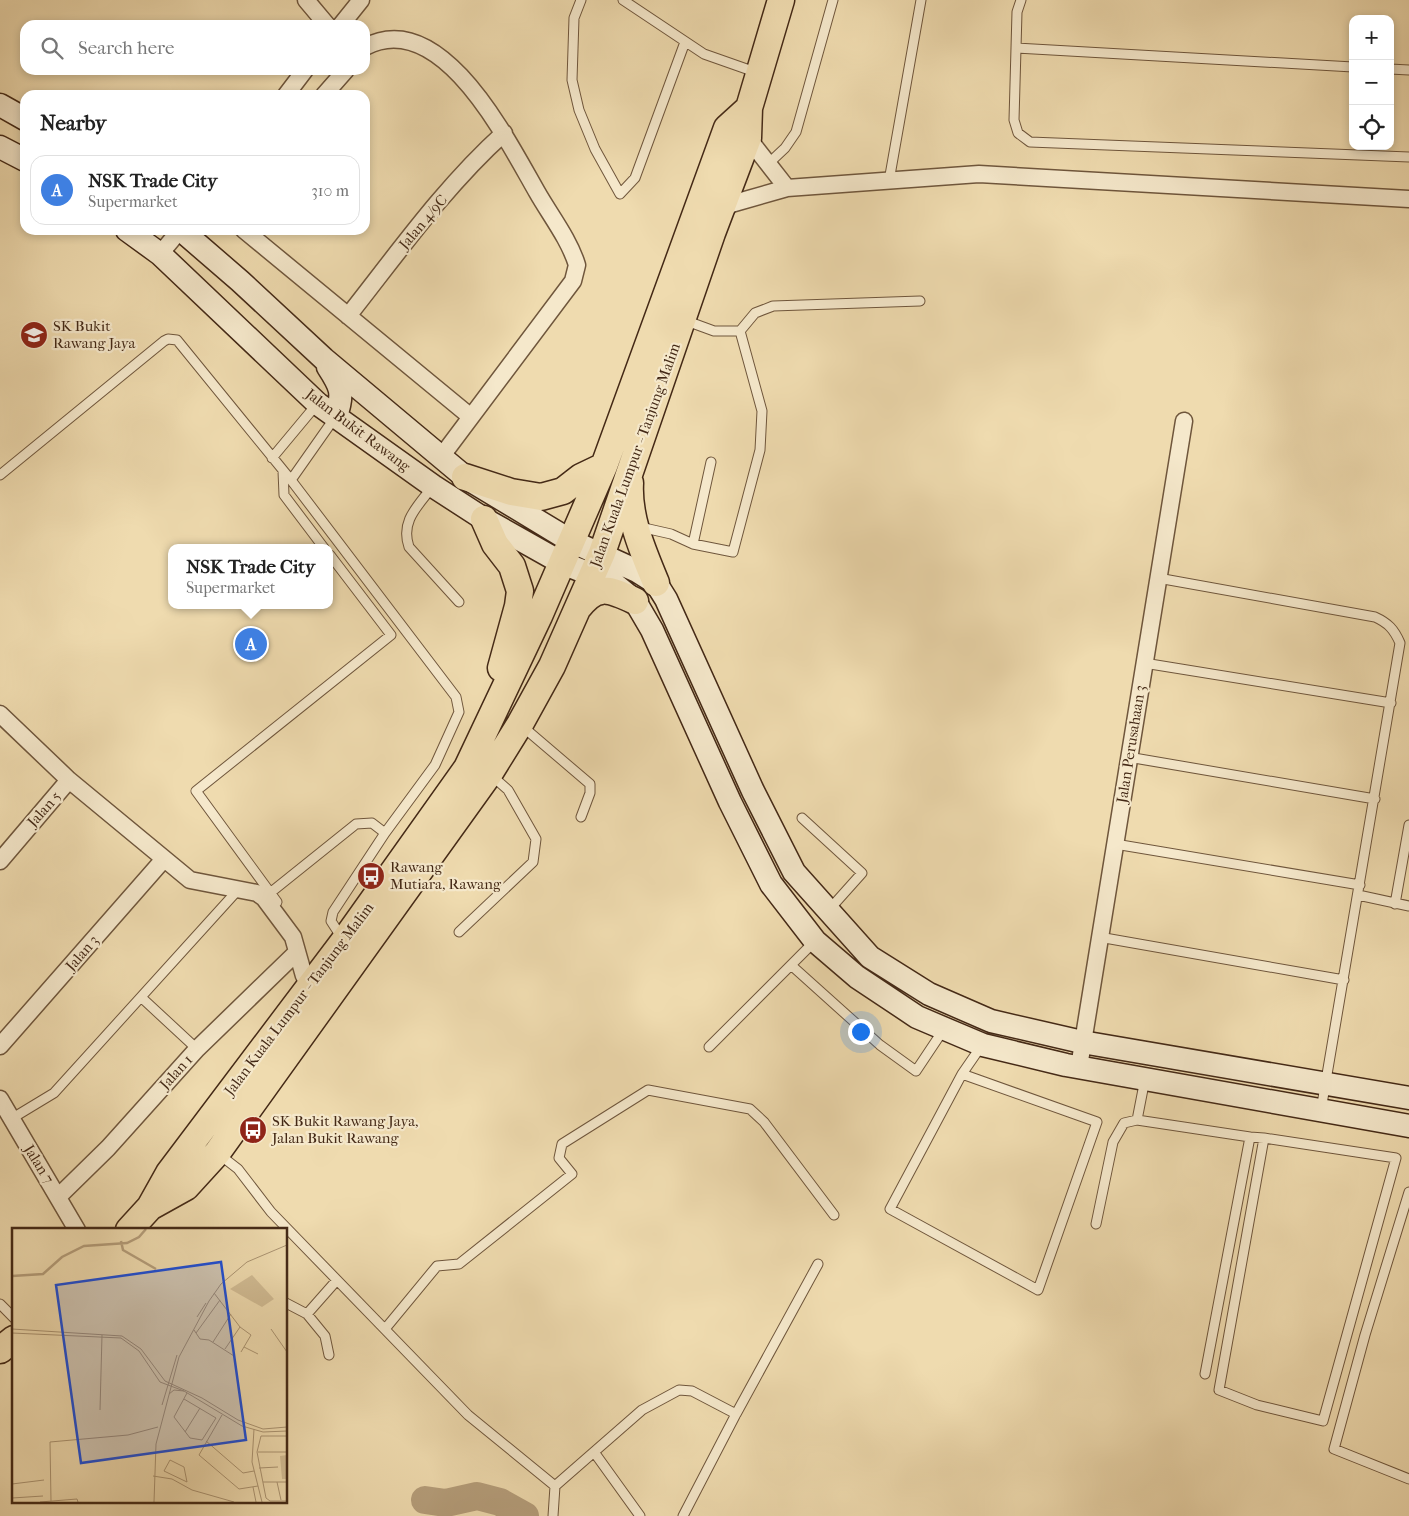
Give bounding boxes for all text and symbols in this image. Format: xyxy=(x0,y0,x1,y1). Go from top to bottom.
map controls xyxy=(1349,15,1394,150)
button: + xyxy=(1349,15,1394,60)
search box xyxy=(20,20,370,75)
icon: search xyxy=(38,34,66,62)
text: Search here xyxy=(78,37,174,59)
button: − xyxy=(1349,60,1394,105)
button: locate xyxy=(1349,105,1394,150)
text: Nearby xyxy=(40,111,106,135)
text: NSK Trade City xyxy=(88,170,217,192)
text: A xyxy=(52,181,62,200)
text: 310 m xyxy=(311,181,349,200)
street label: Jalan 4/9C xyxy=(394,191,451,254)
text: Supermarket xyxy=(88,192,178,211)
place label: SK Bukit Rawang Jaya xyxy=(53,317,136,352)
school or university icon: SK Bukit Rawang Jaya xyxy=(19,320,49,350)
street label: Jalan Kuala Lumpur - Tanjung Malim xyxy=(586,340,684,570)
street label: Jalan Bukit Rawang xyxy=(301,384,415,476)
popup xyxy=(168,544,333,609)
text: NSK Trade City xyxy=(186,556,315,578)
text: Supermarket xyxy=(186,578,276,597)
pin: A xyxy=(235,625,267,663)
street label: Jalan Perusahaan 3 xyxy=(1113,684,1149,805)
street label: Jalan 5 xyxy=(23,787,64,831)
place label: Rawang Mutiara, Rawang xyxy=(390,858,502,893)
bus stop icon: Rawang Mutiara, Rawang xyxy=(356,861,386,891)
street label: Jalan Kuala Lumpur - Tanjung Malim xyxy=(220,898,378,1100)
street label: Jalan 3 xyxy=(61,931,102,975)
your location xyxy=(848,1019,874,1045)
street label: Jalan 1 xyxy=(155,1051,196,1094)
place label: SK Bukit Rawang Jaya, Jalan Bukit Rawang xyxy=(271,1112,418,1147)
bus stop icon: SK Bukit Rawang Jaya, Jalan Bukit Rawang xyxy=(238,1115,268,1145)
street label: Jalan 7 xyxy=(20,1140,58,1187)
inset map xyxy=(12,1228,288,1504)

